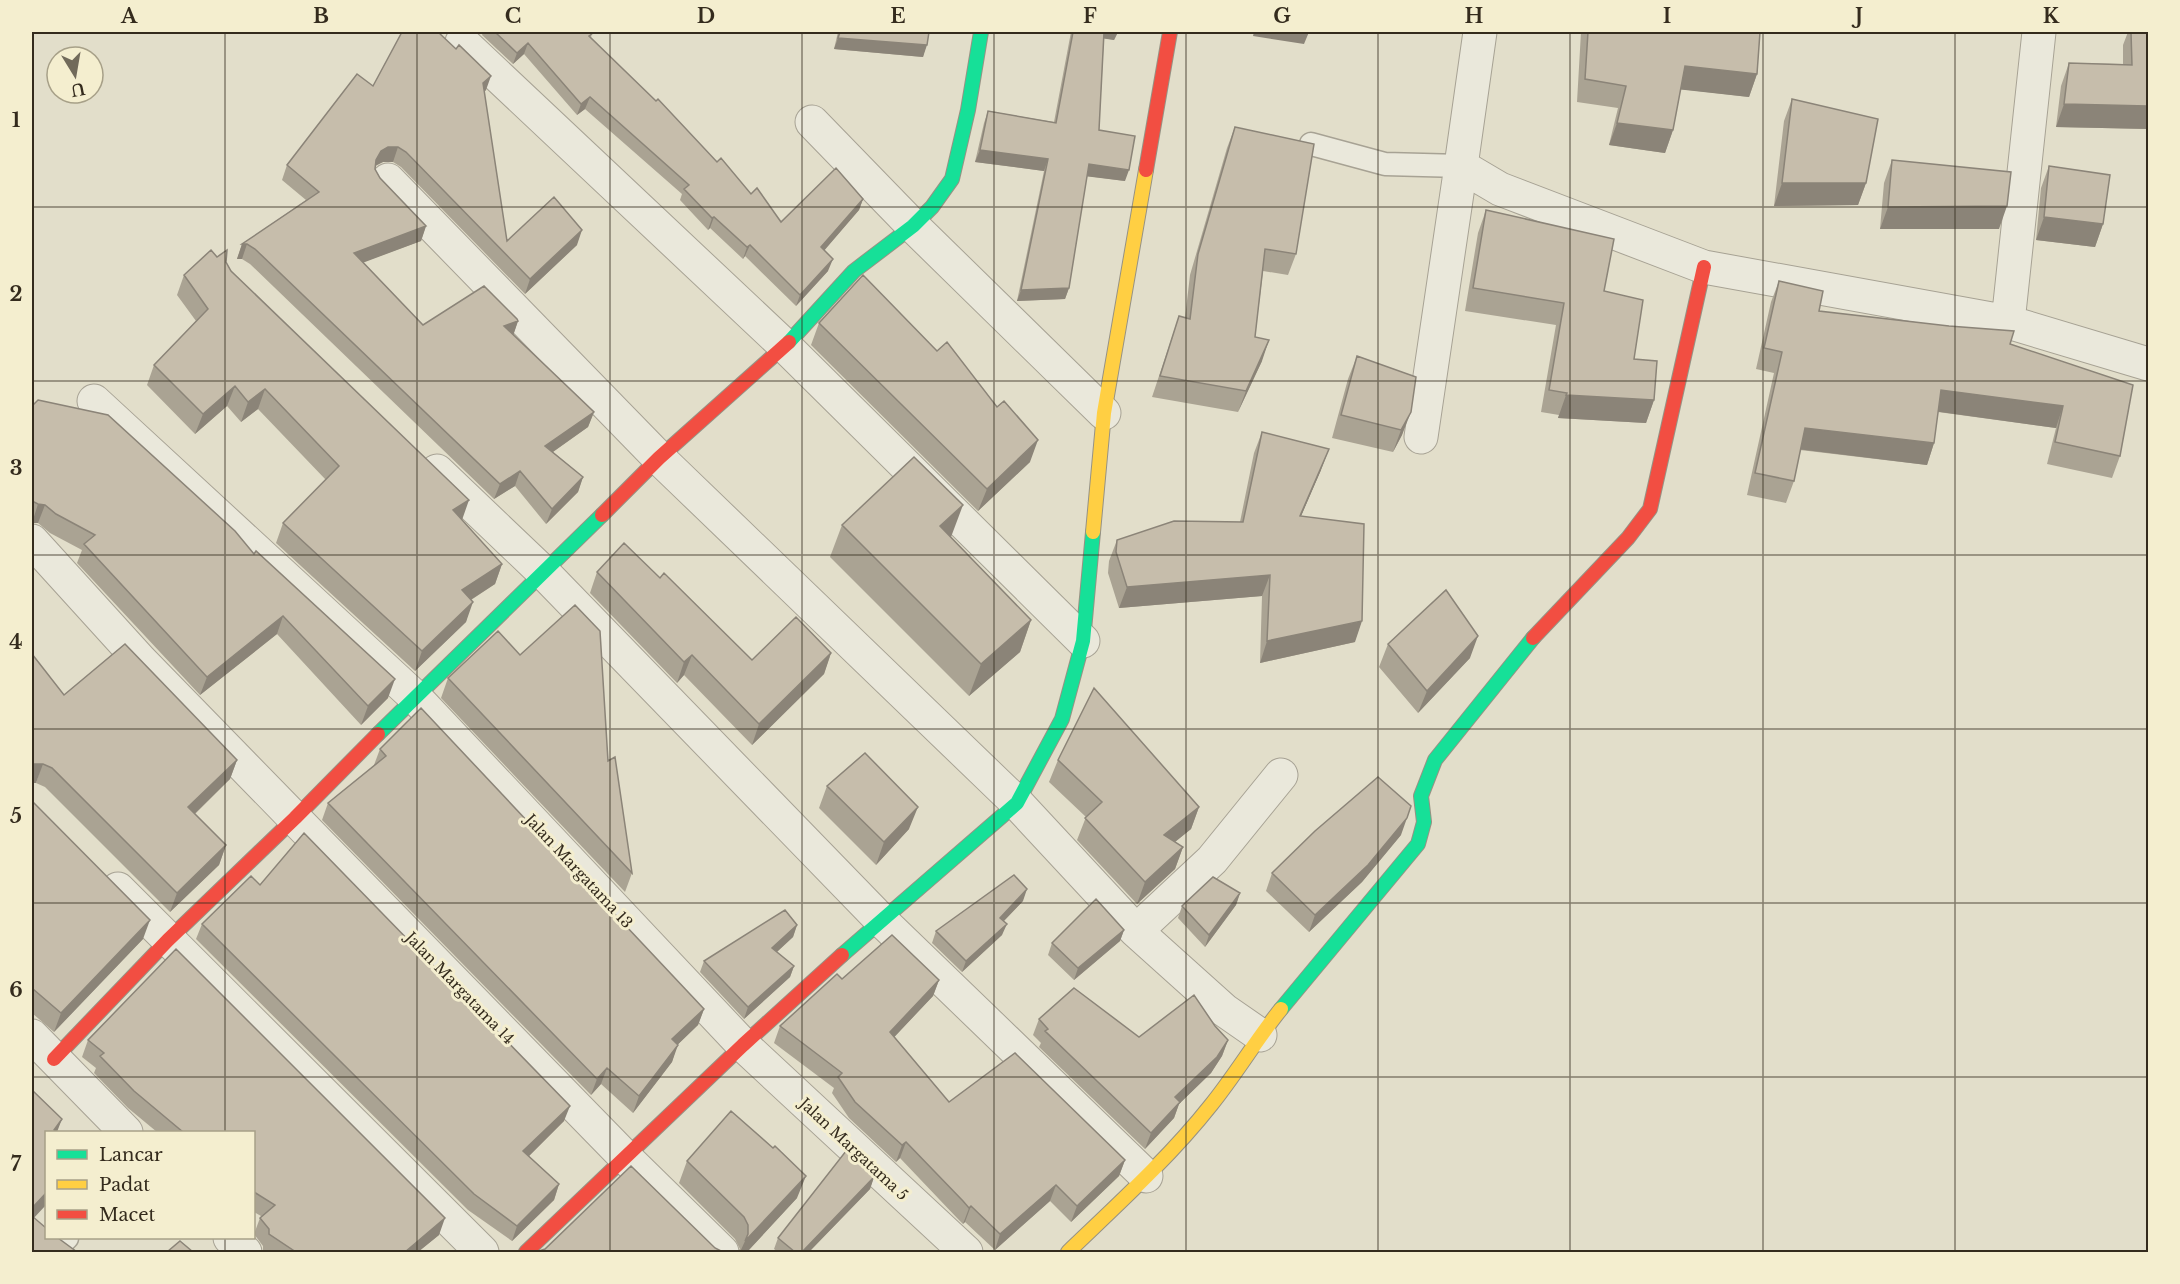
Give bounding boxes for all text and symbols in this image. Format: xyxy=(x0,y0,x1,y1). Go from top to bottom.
text: A xyxy=(120,4,138,28)
text: B xyxy=(313,4,329,28)
text: C xyxy=(505,4,521,28)
text: D xyxy=(697,4,715,28)
text: E xyxy=(890,4,906,28)
text: F xyxy=(1083,4,1097,28)
text: G xyxy=(1273,4,1291,28)
text: H xyxy=(1465,4,1484,28)
text: I xyxy=(1663,4,1671,28)
text: J xyxy=(1851,4,1863,28)
text: K xyxy=(2043,4,2060,28)
north arrow xyxy=(45,45,105,105)
text: U xyxy=(69,79,87,101)
text: 1 xyxy=(12,108,21,132)
text: 2 xyxy=(9,282,23,306)
text: 3 xyxy=(10,456,22,480)
text: 4 xyxy=(9,630,23,654)
text: 5 xyxy=(10,804,22,828)
street label: Jalan Margatama 13 xyxy=(520,809,637,932)
street label: Jalan Margatama 14 xyxy=(400,926,518,1048)
text: 6 xyxy=(9,978,23,1002)
street label: Jalan Margatama 5 xyxy=(794,1092,912,1204)
legend xyxy=(45,1131,255,1239)
text: Lancar xyxy=(99,1144,163,1166)
text: 7 xyxy=(11,1152,22,1176)
text: Padat xyxy=(99,1174,150,1196)
text: Macet xyxy=(99,1204,156,1226)

